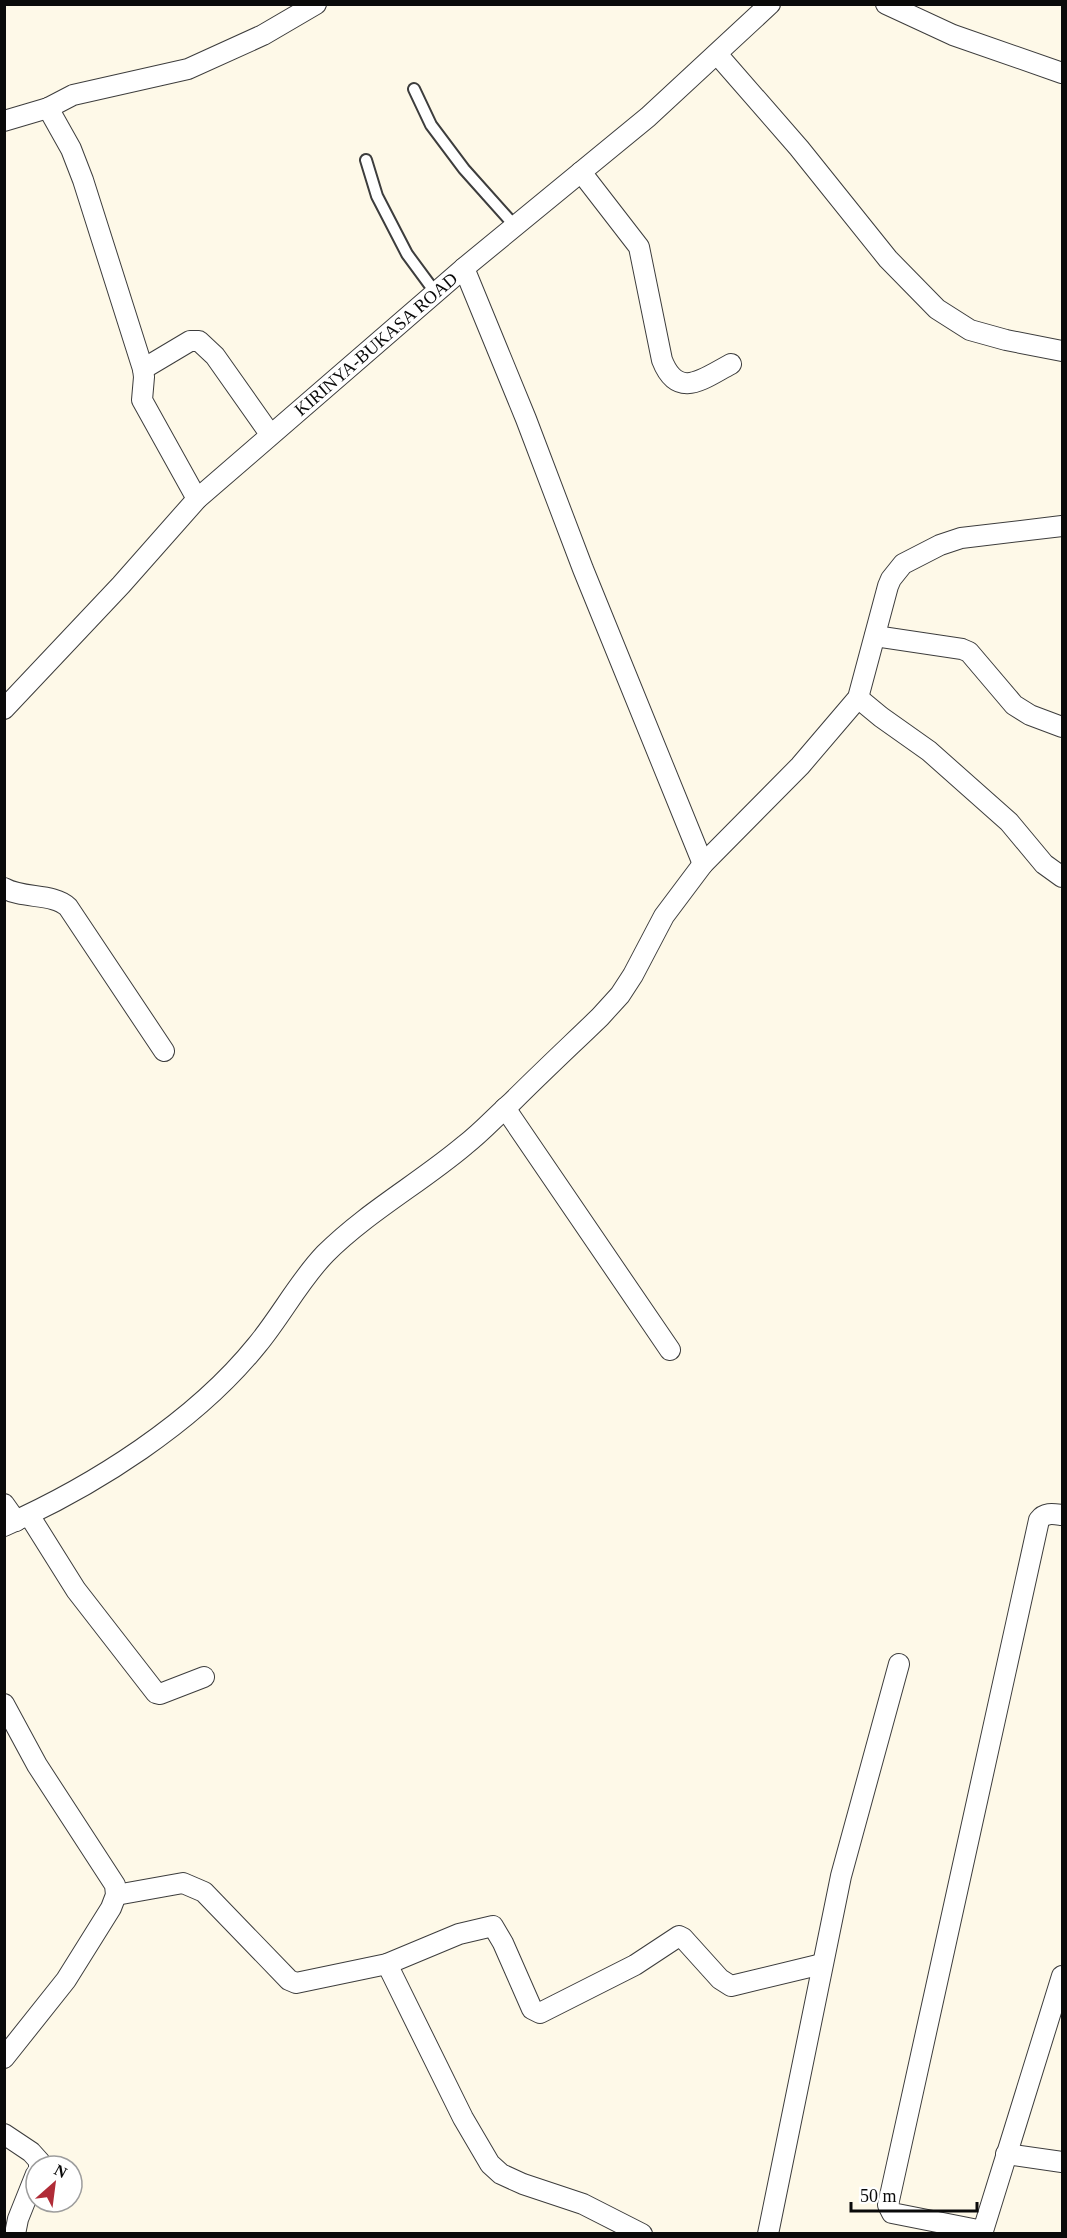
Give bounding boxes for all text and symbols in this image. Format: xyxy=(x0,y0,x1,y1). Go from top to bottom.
street label: KIRINYA-BUKASA ROAD xyxy=(291,268,461,420)
north arrow xyxy=(24,2154,84,2214)
text: N xyxy=(52,2161,70,2182)
scale bar xyxy=(851,2175,977,2213)
text: 50 m xyxy=(860,2186,897,2206)

